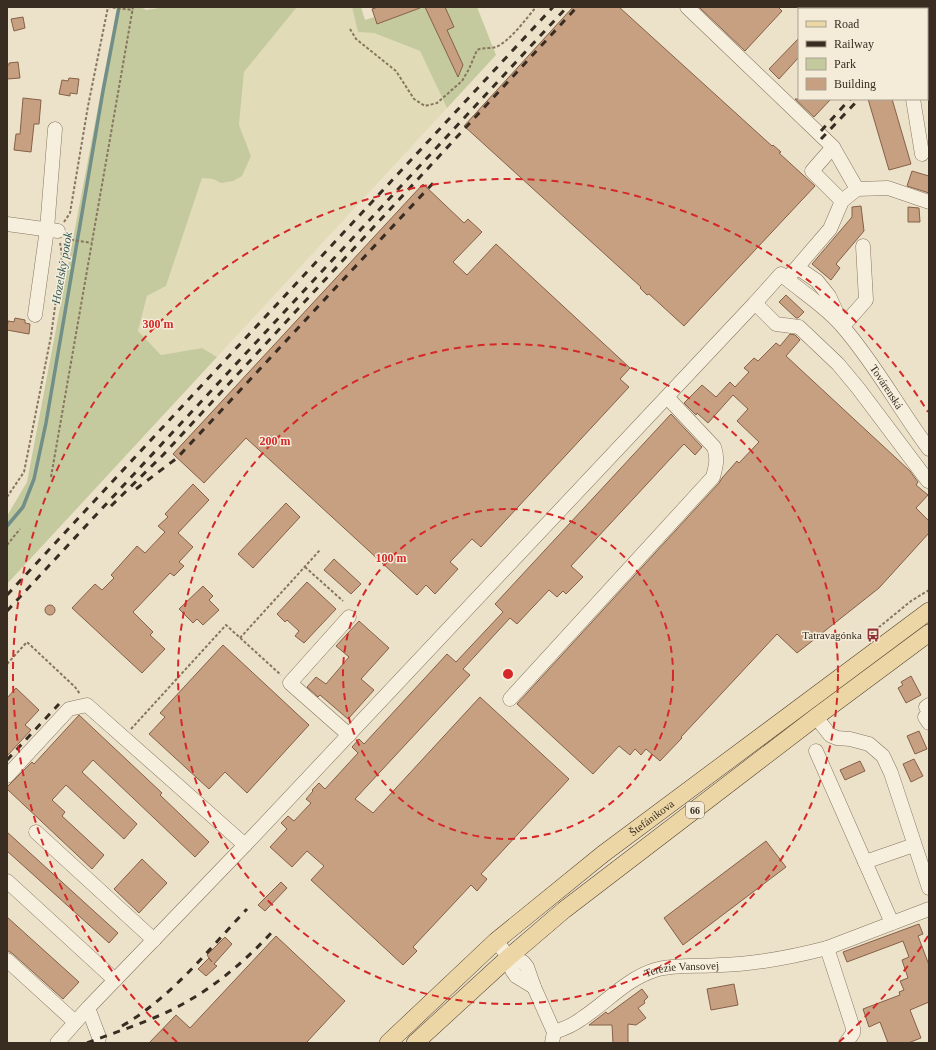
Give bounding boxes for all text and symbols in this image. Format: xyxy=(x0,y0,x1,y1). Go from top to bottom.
legend xyxy=(798,8,928,100)
text: Road xyxy=(834,17,859,31)
text: Railway xyxy=(834,37,874,51)
text: Park xyxy=(834,57,856,71)
text: Building xyxy=(834,77,876,91)
water label: Hozelský potok xyxy=(49,230,75,306)
text: 300 m xyxy=(143,317,174,331)
street label: Továrenská xyxy=(868,362,906,411)
text: 200 m xyxy=(260,434,291,448)
text: 100 m xyxy=(376,551,407,565)
bus stop icon: Tatravagónka xyxy=(865,627,881,643)
place label: Tatravagónka xyxy=(802,629,862,641)
centre of rings xyxy=(501,667,515,681)
street label: Štefánikova xyxy=(627,797,676,838)
road number: 66 xyxy=(686,802,704,818)
street label: Terézie Vansovej xyxy=(643,959,719,979)

